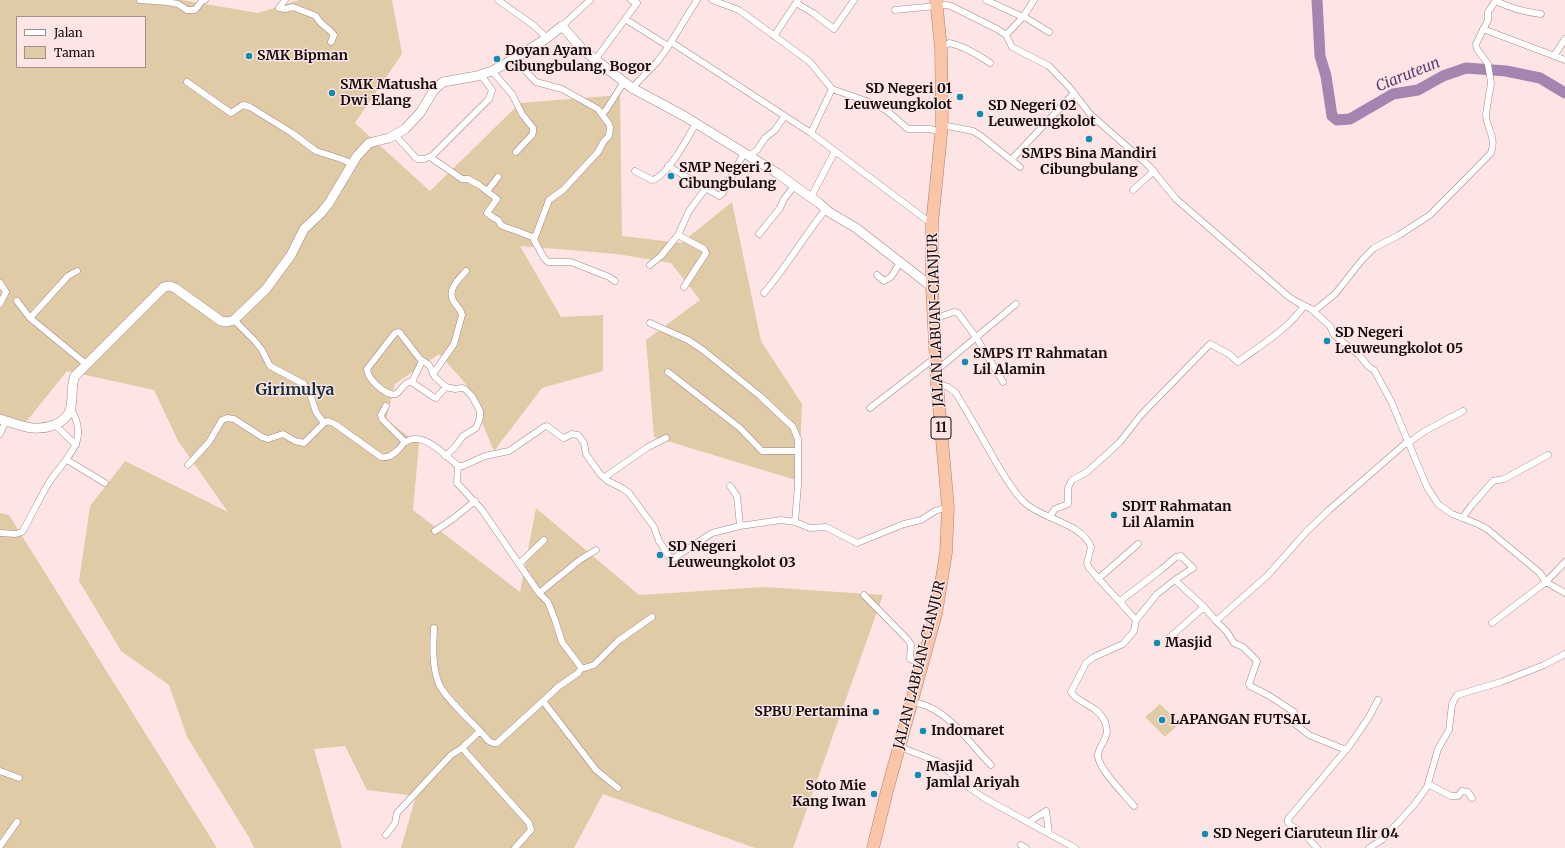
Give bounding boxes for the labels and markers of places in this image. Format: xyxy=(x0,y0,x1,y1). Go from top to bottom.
place label: Doyan Ayam Cibungbulang, Bogor xyxy=(505,43,651,76)
place label: SMK Bipman xyxy=(257,48,348,64)
marker: SMK Bipman xyxy=(244,51,254,61)
marker: Doyan Ayam Cibungbulang, Bogor xyxy=(492,54,502,64)
place label: SMK Matusha Dwi Elang xyxy=(340,77,437,110)
place label: SD Negeri 01 Leuweungkolot xyxy=(844,81,952,114)
marker: SMK Matusha Dwi Elang xyxy=(327,88,337,98)
marker: SD Negeri 01 Leuweungkolot xyxy=(955,92,965,102)
place label: SD Negeri 02 Leuweungkolot xyxy=(988,98,1096,130)
marker: SD Negeri 02 Leuweungkolot xyxy=(975,109,985,119)
marker: SMPS Bina Mandiri Cibungbulang xyxy=(1084,134,1094,144)
place label: SMPS Bina Mandiri Cibungbulang xyxy=(1022,146,1156,178)
place label: SMP Negeri 2 Cibungbulang xyxy=(679,160,776,192)
marker: SMP Negeri 2 Cibungbulang xyxy=(666,171,676,181)
place label: SD Negeri Leuweungkolot 05 xyxy=(1335,325,1463,358)
marker: SD Negeri Leuweungkolot 05 xyxy=(1322,336,1332,346)
place label: SMPS IT Rahmatan Lil Alamin xyxy=(973,346,1108,378)
marker: SMPS IT Rahmatan Lil Alamin xyxy=(960,357,970,367)
place label: SDIT Rahmatan Lil Alamin xyxy=(1122,499,1232,532)
marker: SDIT Rahmatan Lil Alamin xyxy=(1109,510,1119,520)
place label: SD Negeri Leuweungkolot 03 xyxy=(668,539,796,572)
marker: SD Negeri Leuweungkolot 03 xyxy=(655,550,665,560)
place label: Masjid xyxy=(1165,635,1212,651)
marker: Masjid xyxy=(1152,638,1162,648)
place label: SPBU Pertamina xyxy=(754,704,868,720)
marker: SPBU Pertamina xyxy=(871,707,881,717)
place label: LAPANGAN FUTSAL xyxy=(1170,712,1310,728)
marker: LAPANGAN FUTSAL xyxy=(1157,715,1167,725)
place label: Indomaret xyxy=(931,723,1004,739)
marker: Indomaret xyxy=(918,726,928,736)
place label: Masjid Jamlal Ariyah xyxy=(926,759,1020,792)
marker: Masjid Jamlal Ariyah xyxy=(913,770,923,780)
place label: Soto Mie Kang Iwan xyxy=(792,778,866,810)
marker: Soto Mie Kang Iwan xyxy=(869,789,879,799)
place label: SD Negeri Ciaruteun Ilir 04 xyxy=(1213,826,1399,842)
marker: SD Negeri Ciaruteun Ilir 04 xyxy=(1200,829,1210,839)

